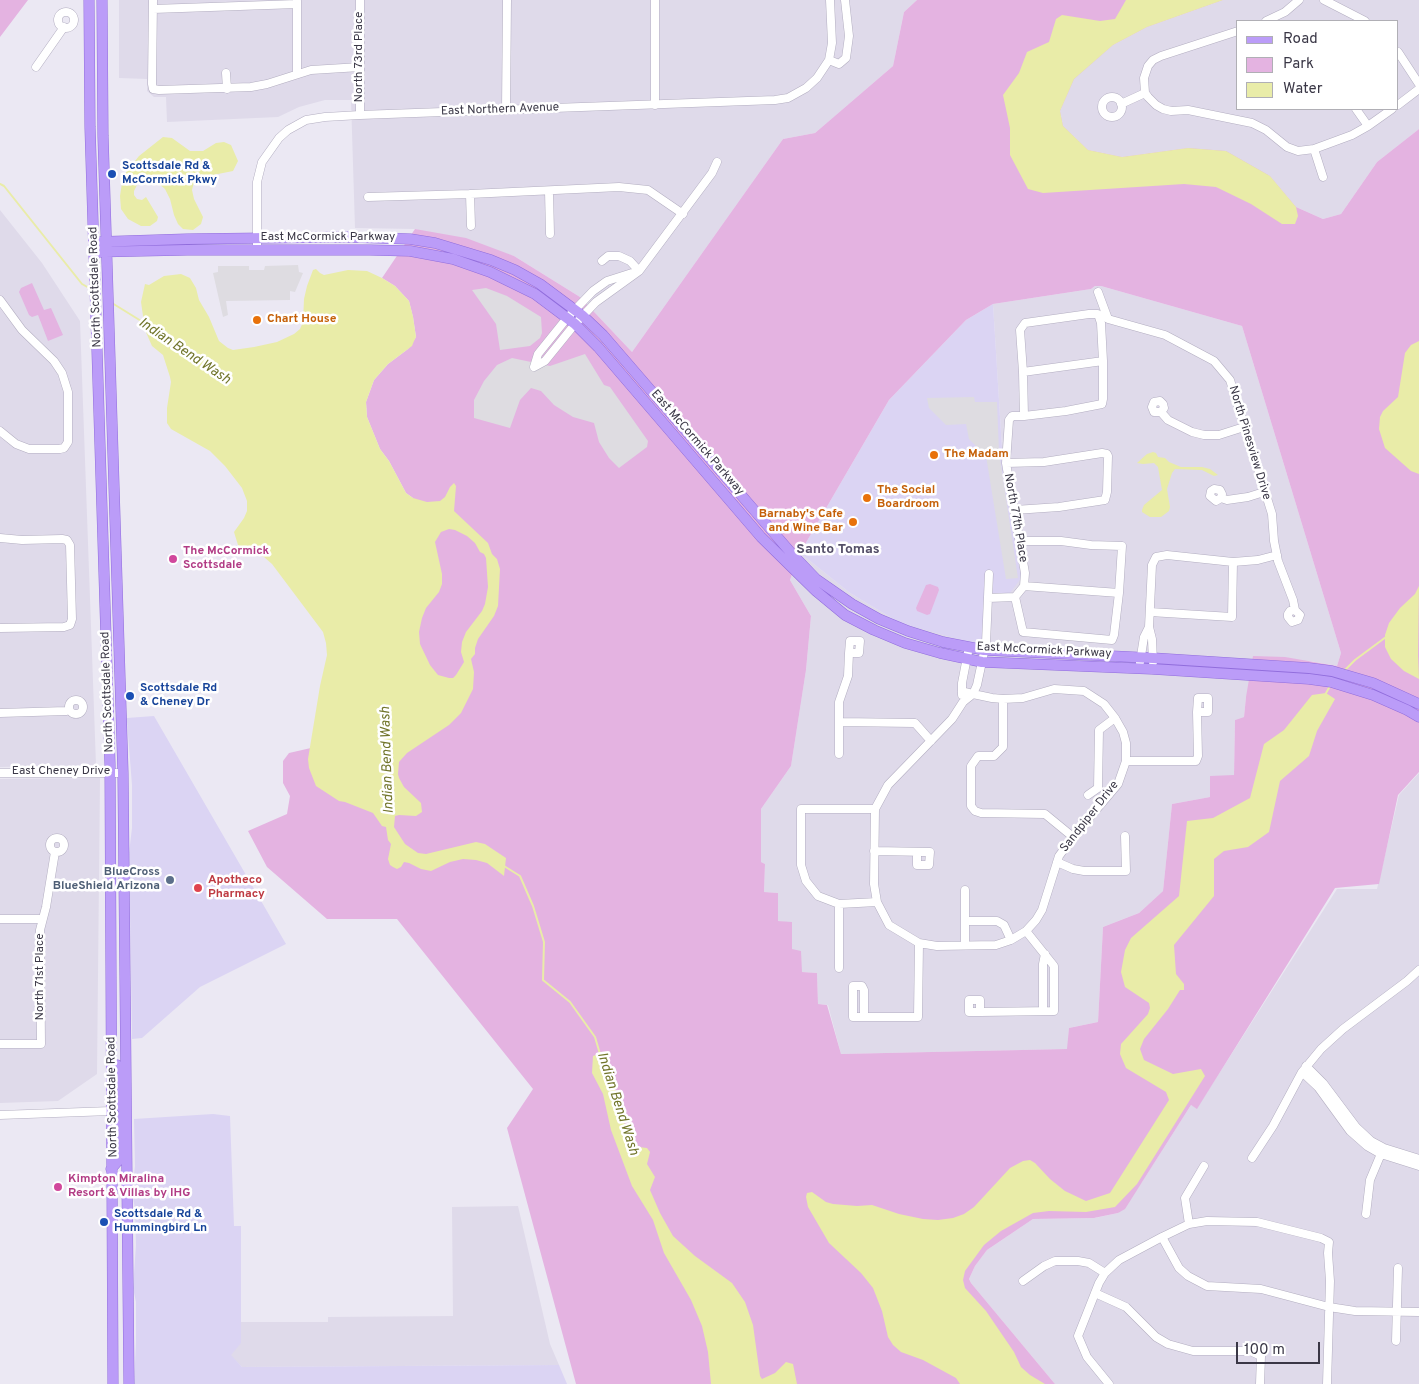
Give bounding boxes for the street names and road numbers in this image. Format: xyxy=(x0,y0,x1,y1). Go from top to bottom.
street label: North 73rd Place xyxy=(353,12,367,102)
street label: East Northern Avenue xyxy=(441,101,559,119)
street label: North Scottsdale Road xyxy=(87,226,105,348)
street label: East McCormick Parkway xyxy=(261,231,395,245)
street label: North Pinesview Drive xyxy=(1225,384,1273,502)
street label: East McCormick Parkway xyxy=(647,387,747,499)
street label: North 77th Place xyxy=(1000,472,1030,564)
street label: North Scottsdale Road xyxy=(99,631,117,753)
street label: East McCormick Parkway xyxy=(976,640,1112,662)
street label: East Cheney Drive xyxy=(12,765,110,779)
street label: Sandpiper Drive xyxy=(1058,778,1122,856)
street label: North 71st Place xyxy=(34,933,48,1021)
street label: North Scottsdale Road xyxy=(105,1036,121,1158)

